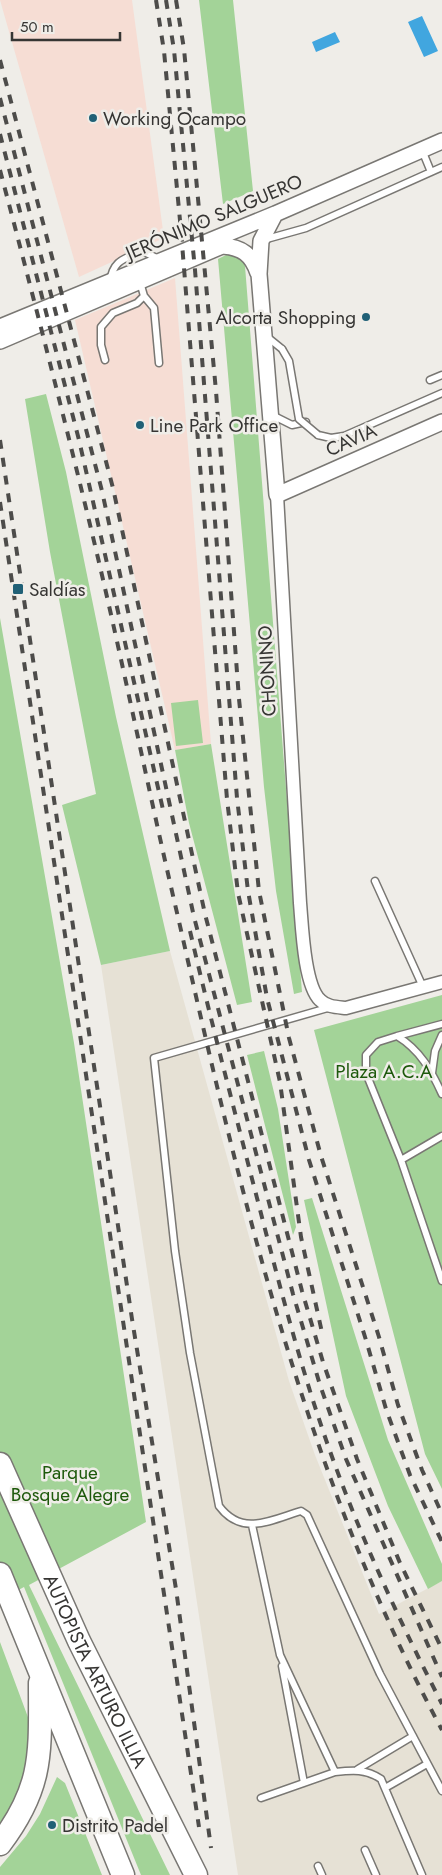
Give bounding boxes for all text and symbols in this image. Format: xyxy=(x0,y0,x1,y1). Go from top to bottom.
scale bar xyxy=(12,10,120,42)
text: 50 m xyxy=(20,16,54,38)
place label: Working Ocampo xyxy=(103,105,246,132)
marker: Working Ocampo xyxy=(87,112,99,124)
street label: JERÓNIMO SALGUERO xyxy=(119,167,307,268)
place label: Alcorta Shopping xyxy=(216,304,356,331)
marker: Alcorta Shopping xyxy=(360,311,372,323)
place label: Line Park Office xyxy=(150,412,278,439)
street label: CAVIA xyxy=(321,417,381,463)
marker: Line Park Office xyxy=(134,419,146,431)
place label: Saldías xyxy=(29,576,86,603)
marker: Saldías xyxy=(11,582,25,596)
street label: CHONINO xyxy=(251,625,283,717)
park label: Plaza A.C.A xyxy=(335,1058,433,1085)
park label: Parque Bosque Alegre xyxy=(11,1459,129,1508)
street label: AUTOPISTA ARTURO ILLIA xyxy=(37,1570,154,1773)
place label: Distrito Padel xyxy=(62,1812,168,1839)
marker: Distrito Padel xyxy=(46,1819,58,1831)

